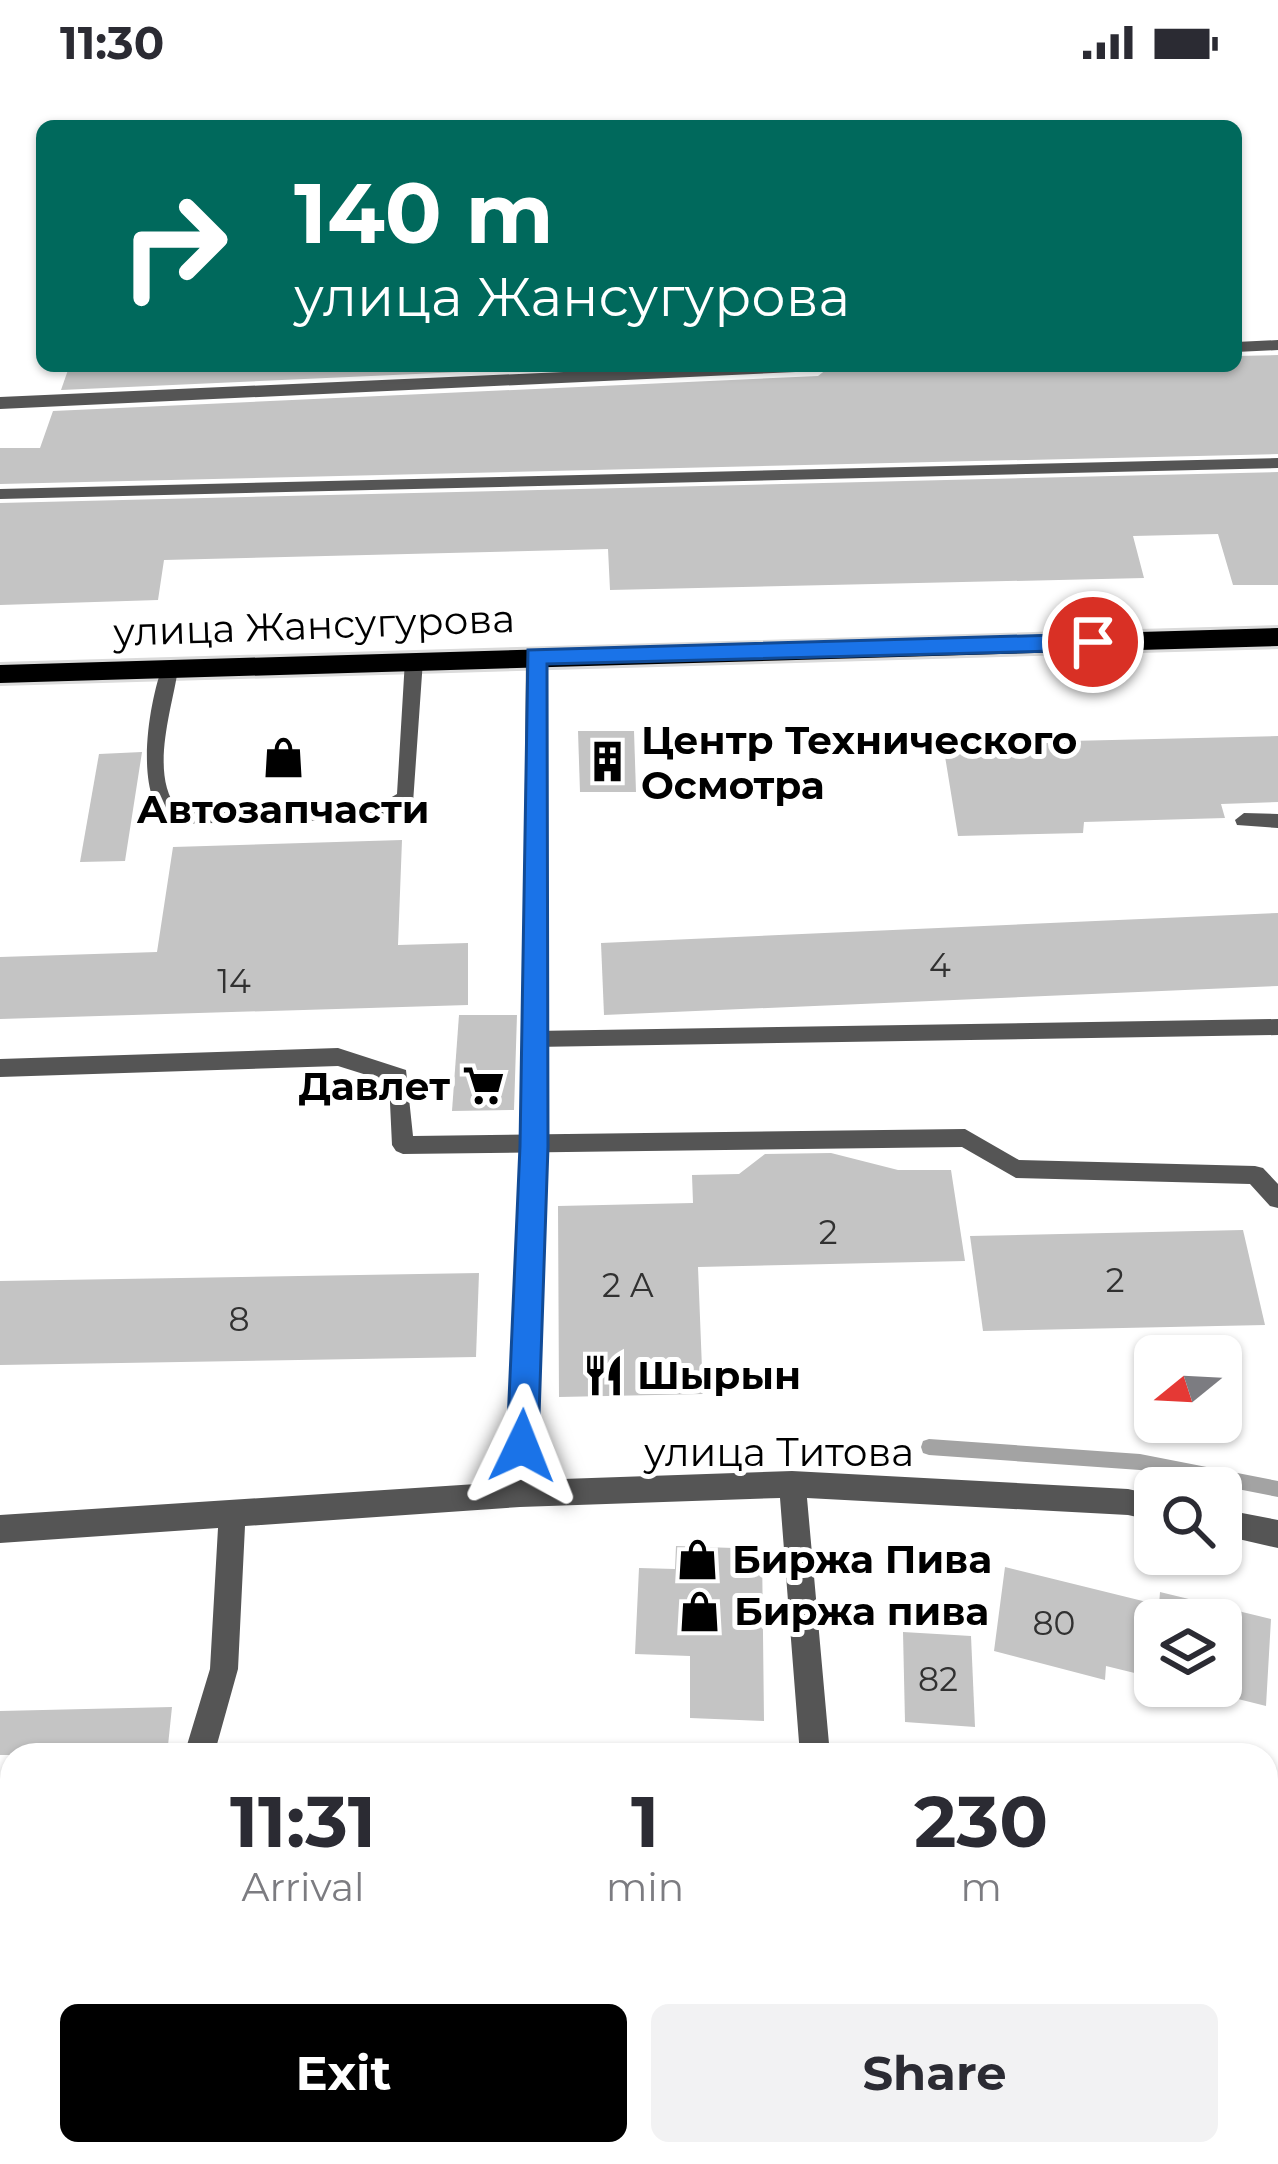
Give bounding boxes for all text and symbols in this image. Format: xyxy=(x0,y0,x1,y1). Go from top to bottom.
text: 11:30 xyxy=(60,15,164,70)
text: 140 m xyxy=(294,162,554,264)
icon: right xyxy=(96,168,252,324)
text: улица Жансугурова xyxy=(294,264,850,330)
pin xyxy=(1042,591,1144,693)
street label: улица Жансугурова xyxy=(112,594,515,656)
icon: arrive xyxy=(1060,609,1126,675)
place label: Центр Технического Осмотра xyxy=(641,716,1077,809)
shop icon: Автозапчасти xyxy=(260,734,306,780)
building icon: Центр Технического Осмотра xyxy=(584,739,630,785)
place label: Автозапчасти xyxy=(137,785,430,833)
house number: 4 xyxy=(929,945,951,985)
house number: 14 xyxy=(217,961,251,1001)
place label: Давлет xyxy=(299,1062,450,1110)
supermarket icon: Давлет xyxy=(461,1063,507,1109)
house number: 2 xyxy=(819,1212,837,1252)
house number: 2 xyxy=(1106,1260,1124,1300)
house number: 2 А xyxy=(602,1265,654,1305)
house number: 8 xyxy=(228,1299,250,1339)
north arrow xyxy=(1134,1335,1242,1443)
map controls xyxy=(1134,1335,1242,1707)
place label: Шырын xyxy=(637,1351,801,1399)
restaurant icon: Шырын xyxy=(580,1352,626,1398)
position arrow xyxy=(459,1383,585,1509)
street label: улица Титова xyxy=(643,1428,914,1476)
button: search xyxy=(1134,1467,1242,1575)
place label: Биржа Пива xyxy=(732,1535,992,1583)
shop icon: Биржа Пива xyxy=(675,1536,721,1582)
place label: Биржа пива xyxy=(734,1587,989,1635)
shop icon: Биржа пива xyxy=(677,1588,723,1634)
button: layers xyxy=(1134,1599,1242,1707)
house number: 80 xyxy=(1033,1603,1075,1643)
house number: 82 xyxy=(918,1659,958,1699)
text: 11:31 xyxy=(230,1777,376,1865)
text: 1 xyxy=(631,1777,659,1865)
text: 230 xyxy=(914,1777,1048,1865)
text: Arrival xyxy=(241,1863,364,1911)
text: min xyxy=(606,1863,684,1911)
text: m xyxy=(960,1863,1002,1911)
button: Exit xyxy=(60,2004,627,2142)
button: Share xyxy=(651,2004,1218,2142)

